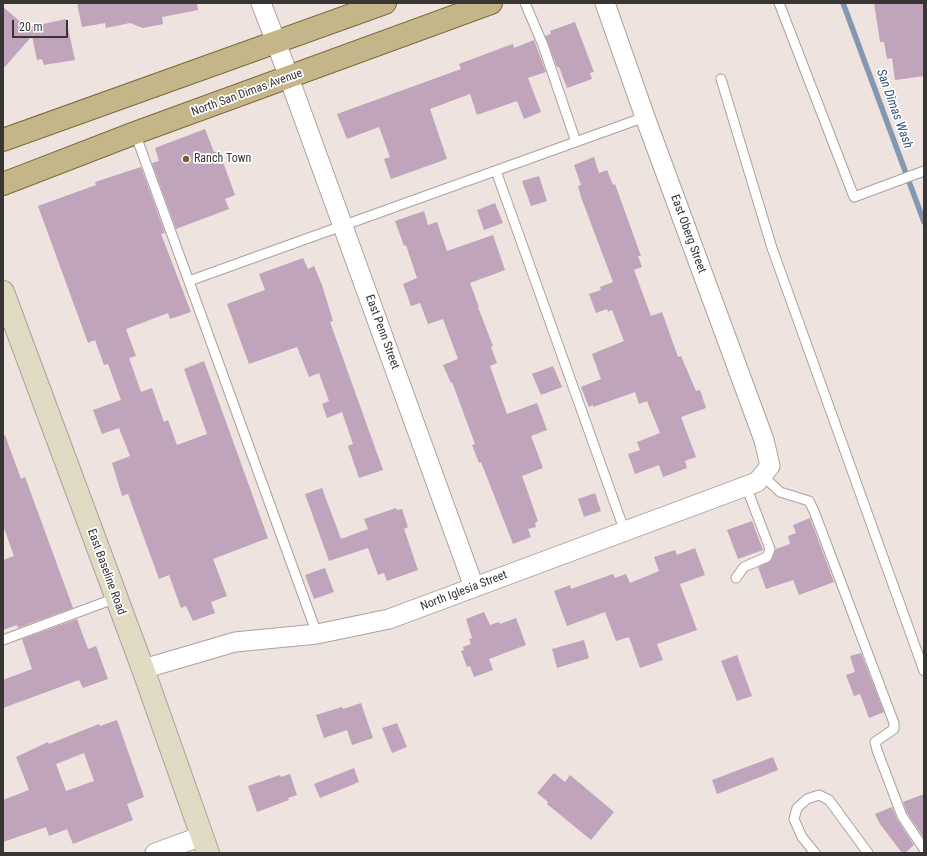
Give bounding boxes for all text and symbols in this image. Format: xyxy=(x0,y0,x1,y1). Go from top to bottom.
scale bar xyxy=(14,12,70,38)
text: 20 m xyxy=(19,20,43,34)
street label: North San Dimas Avenue xyxy=(189,66,305,120)
water label: San Dimas Wash xyxy=(872,67,916,151)
place label: Ranch Town xyxy=(194,152,251,166)
marker: Ranch Town xyxy=(181,154,191,164)
street label: East Oberg Street xyxy=(667,193,709,275)
street label: East Penn Street xyxy=(362,293,402,371)
street label: East Baseline Road xyxy=(84,527,128,617)
street label: North Iglesia Street xyxy=(419,568,509,614)

